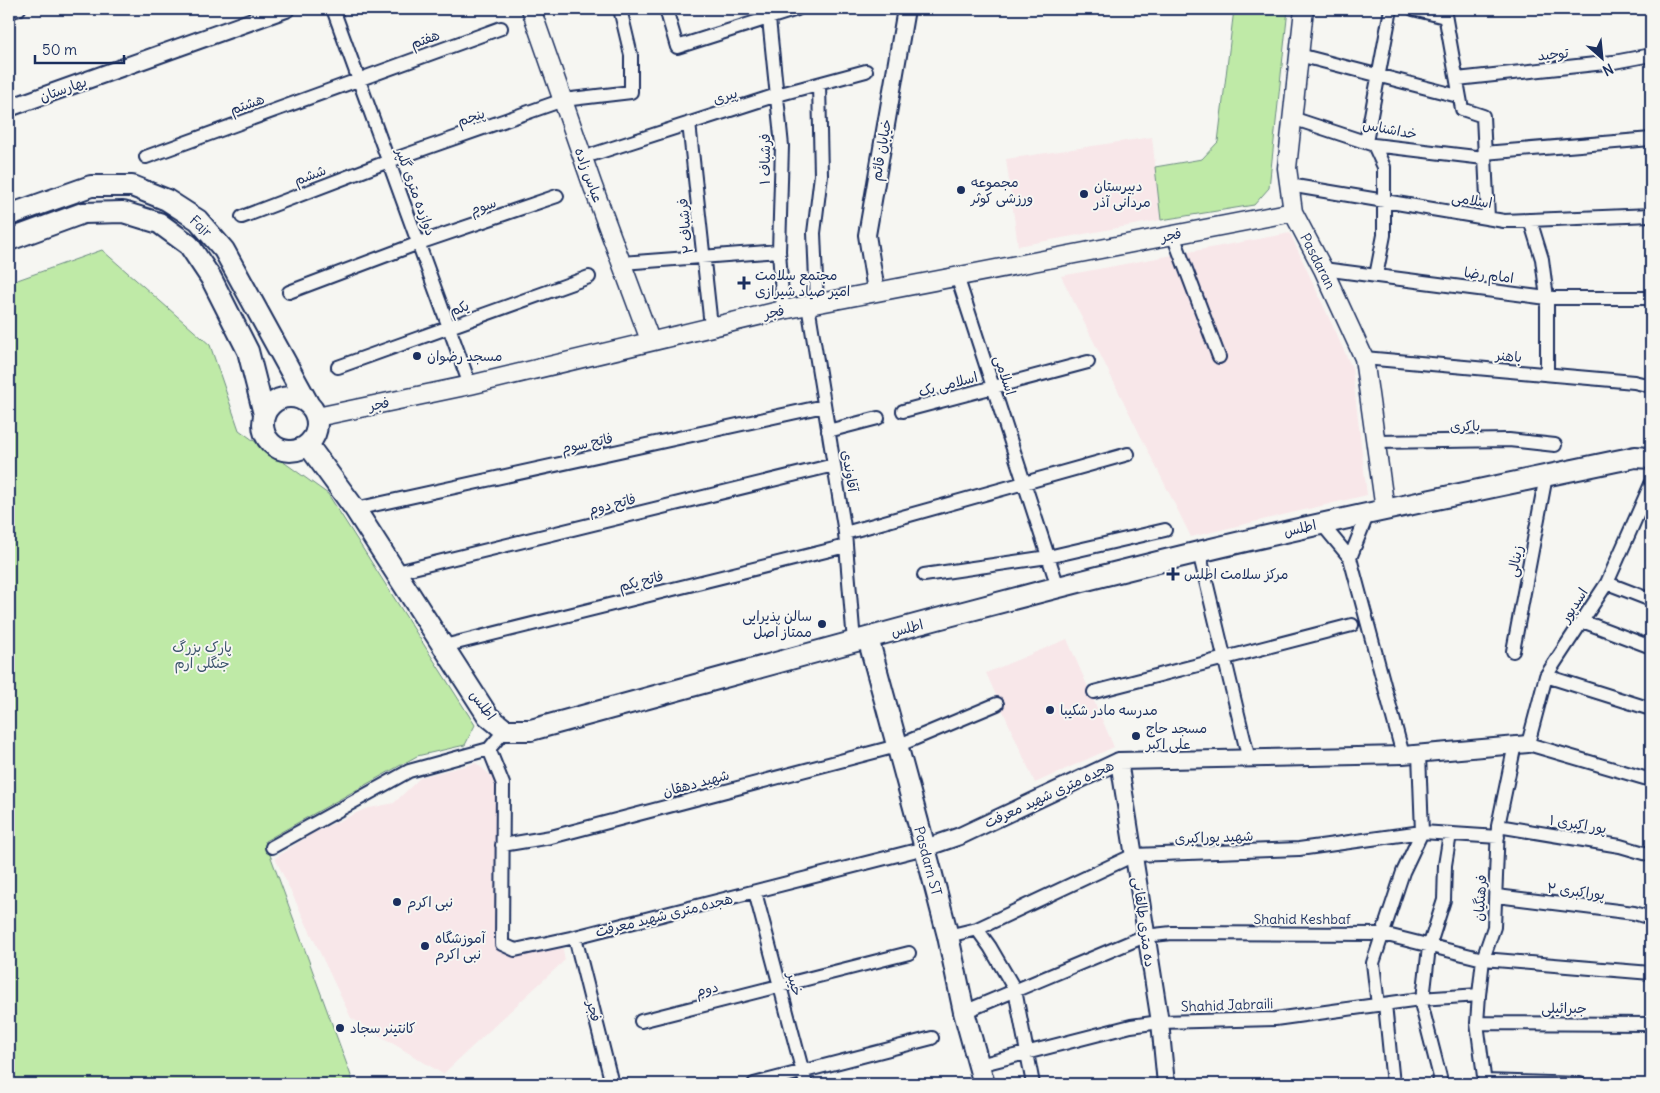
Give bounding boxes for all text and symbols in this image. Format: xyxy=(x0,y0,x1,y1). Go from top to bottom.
street label: هفتم xyxy=(408,25,443,54)
scale bar xyxy=(35,32,124,64)
north arrow xyxy=(1578,32,1628,82)
text: 50 m xyxy=(42,40,77,59)
street label: توحید xyxy=(1537,43,1570,65)
text: N xyxy=(1600,59,1616,80)
street label: بهارستان xyxy=(37,72,89,106)
street label: پیری xyxy=(711,84,740,109)
street label: هشتم xyxy=(227,89,267,120)
street label: پنجم xyxy=(455,104,488,132)
street label: خداشناس xyxy=(1361,115,1419,143)
street label: خیابان قائم xyxy=(867,118,897,183)
street label: فرشباف ۱ xyxy=(756,133,774,185)
street label: دوازده متری گلپر xyxy=(391,145,440,238)
street label: عباس زاده xyxy=(571,145,607,205)
street label: ششم xyxy=(291,161,329,191)
place label: مجموعه ورزشی کوثر xyxy=(970,173,1033,207)
place label: دبیرستان مردانی آذر xyxy=(1093,177,1151,211)
marker: مجموعه ورزشی کوثر xyxy=(955,184,967,196)
marker: دبیرستان مردانی آذر xyxy=(1078,188,1090,200)
street label: اسلامی xyxy=(1450,188,1494,212)
street label: سوم xyxy=(468,193,499,222)
street label: فرشباف ۲ xyxy=(673,197,697,255)
street label: Fajr xyxy=(186,211,216,241)
street label: فجر xyxy=(1158,224,1183,246)
street label: Pasdaran xyxy=(1296,230,1340,292)
street label: امام رضا xyxy=(1463,263,1515,289)
place label: مجتمع سلامت امیر صیاد شیرازی xyxy=(755,266,850,300)
marker: مجتمع سلامت امیر صیاد شیرازی xyxy=(737,276,751,290)
street label: یکم xyxy=(447,296,472,322)
street label: فجر xyxy=(761,301,786,323)
street label: باهنر xyxy=(1494,346,1523,366)
place label: مسجد رضوان xyxy=(427,347,502,365)
marker: مسجد رضوان xyxy=(411,350,423,362)
street label: اسلامی xyxy=(990,353,1020,397)
street label: اسلامی یک xyxy=(916,367,980,401)
street label: فجر xyxy=(366,393,391,415)
street label: باکری xyxy=(1450,417,1480,435)
street label: فاتح سوم xyxy=(560,429,615,460)
street label: آقاوندی xyxy=(838,449,862,494)
street label: فاتح دوم xyxy=(586,489,638,521)
street label: اطلس xyxy=(1282,516,1318,540)
street label: زینالی xyxy=(1503,544,1527,578)
place label: مرکز سلامت اطلس xyxy=(1184,565,1288,583)
street label: فاتح یکم xyxy=(617,567,666,597)
marker: مرکز سلامت اطلس xyxy=(1166,567,1180,581)
street label: اسدپور xyxy=(1556,584,1593,627)
place label: سالن پذیرایی ممتاز اصل xyxy=(742,607,812,641)
street label: اطلس xyxy=(889,615,925,641)
marker: سالن پذیرایی ممتاز اصل xyxy=(816,618,828,630)
park label: پارک بزرگ جنگلی ارم xyxy=(172,638,232,674)
street label: اطلس xyxy=(466,686,500,724)
place label: مدرسه مادر شکیبا xyxy=(1060,701,1158,719)
marker: مدرسه مادر شکیبا xyxy=(1044,704,1056,716)
place label: مسجد حاج علی اکبر xyxy=(1145,719,1207,753)
marker: مسجد حاج علی اکبر xyxy=(1130,730,1142,742)
street label: هجده متری شهید معرفت xyxy=(981,756,1117,832)
street label: شهید دهقان xyxy=(661,765,731,801)
street label: پور اکبری ۱ xyxy=(1548,811,1608,838)
street label: Pasdarn ST xyxy=(910,824,946,898)
street label: شهید پوراکبری xyxy=(1174,827,1254,848)
street label: فرهنگیان xyxy=(1469,874,1491,922)
street label: ده متری طالقانی xyxy=(1129,876,1159,968)
street label: پوراکبری ۲ xyxy=(1546,879,1606,904)
street label: هجده متری شهید معرفت xyxy=(593,889,735,941)
place label: نبی اکرم xyxy=(407,893,453,914)
marker: نبی اکرم xyxy=(391,896,403,908)
street label: Shahid Keshbaf xyxy=(1253,910,1351,928)
place label: آموزشگاه نبی اکرم xyxy=(435,929,486,966)
marker: آموزشگاه نبی اکرم xyxy=(419,940,431,952)
street label: خیبر xyxy=(783,969,807,998)
street label: دوم xyxy=(694,978,721,1002)
street label: Shahid Jabraili xyxy=(1181,994,1273,1016)
street label: فجر xyxy=(583,998,605,1023)
street label: جبرائیلی xyxy=(1541,999,1587,1017)
place label: کانتینر سجاد xyxy=(350,1019,416,1037)
marker: کانتینر سجاد xyxy=(334,1022,346,1034)

